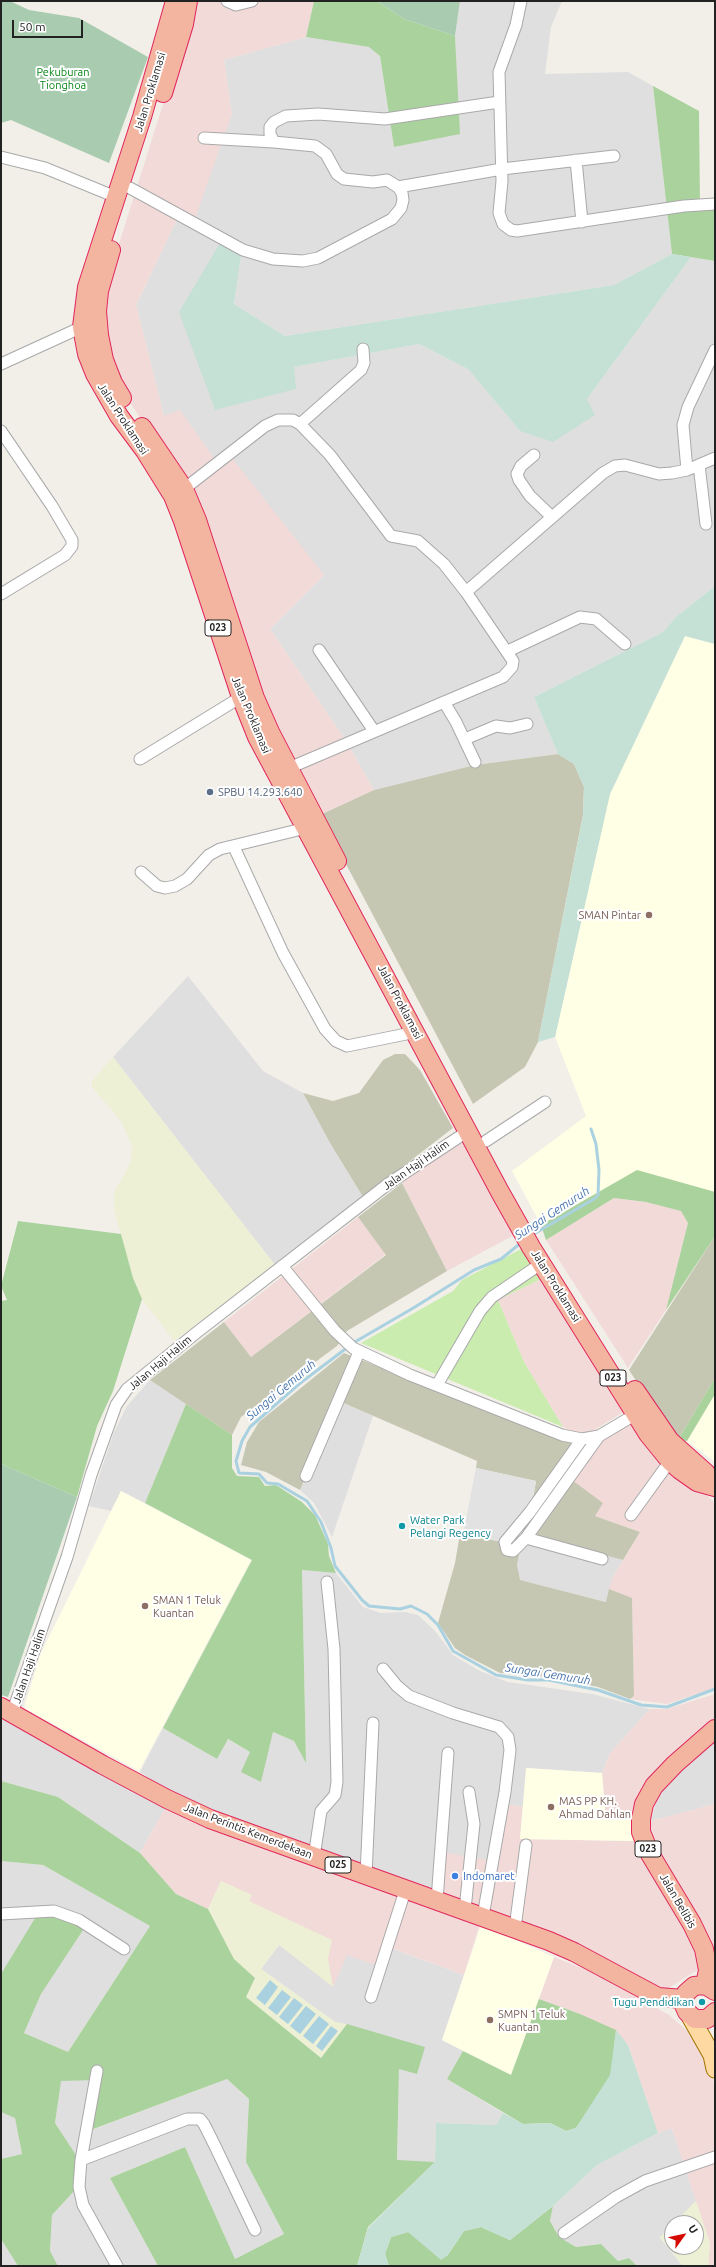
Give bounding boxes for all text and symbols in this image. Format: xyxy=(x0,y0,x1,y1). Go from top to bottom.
scale bar xyxy=(14,12,85,38)
text: 50 m xyxy=(19,20,46,33)
street label: Jalan Proklamasi xyxy=(132,51,168,133)
park label: Pekuburan Tionghoa xyxy=(36,65,90,91)
street label: Jalan Proklamasi xyxy=(95,381,151,457)
road number: 023 xyxy=(205,620,231,636)
street label: Jalan Proklamasi xyxy=(229,675,273,755)
place label: SPBU 14.293.640 xyxy=(218,785,302,799)
marker: SPBU 14.293.640 xyxy=(205,787,215,797)
place label: SMAN Pintar xyxy=(578,908,641,922)
marker: SMAN Pintar xyxy=(644,910,654,920)
street label: Jalan Proklamasi xyxy=(375,963,425,1041)
street label: Jalan Haji Halim xyxy=(380,1137,452,1193)
water label: Sungai Gemuruh xyxy=(512,1184,592,1242)
street label: Jalan Proklamasi xyxy=(529,1248,583,1324)
street label: Jalan Haji Halim xyxy=(126,1333,194,1393)
water label: Sungai Gemuruh xyxy=(243,1357,319,1423)
road number: 023 xyxy=(600,1370,626,1386)
place label: Water Park Pelangi Regency xyxy=(410,1513,491,1539)
marker: Water Park Pelangi Regency xyxy=(397,1521,407,1531)
place label: SMAN 1 Teluk Kuantan xyxy=(153,1593,221,1619)
marker: SMAN 1 Teluk Kuantan xyxy=(140,1601,150,1611)
street label: Jalan Haji Halim xyxy=(10,1627,48,1705)
water label: Sungai Gemuruh xyxy=(504,1660,592,1688)
place label: MAS PP KH. Ahmad Dahlan xyxy=(559,1794,631,1820)
street label: Jalan Perintis Kemerdekaan xyxy=(182,1800,314,1862)
marker: MAS PP KH. Ahmad Dahlan xyxy=(546,1802,556,1812)
road number: 023 xyxy=(635,1841,661,1857)
road number: 025 xyxy=(325,1857,351,1873)
place label: Indomaret xyxy=(463,1869,515,1883)
marker: Indomaret xyxy=(450,1871,460,1881)
street label: Jalan Belibis xyxy=(657,1871,699,1931)
place label: Tugu Pendidikan xyxy=(612,1995,694,2009)
marker: Tugu Pendidikan xyxy=(697,1997,707,2007)
place label: SMPN 1 Teluk Kuantan xyxy=(498,2007,565,2033)
marker: SMPN 1 Teluk Kuantan xyxy=(485,2015,495,2025)
north arrow xyxy=(664,2215,704,2255)
text: U xyxy=(686,2223,700,2236)

